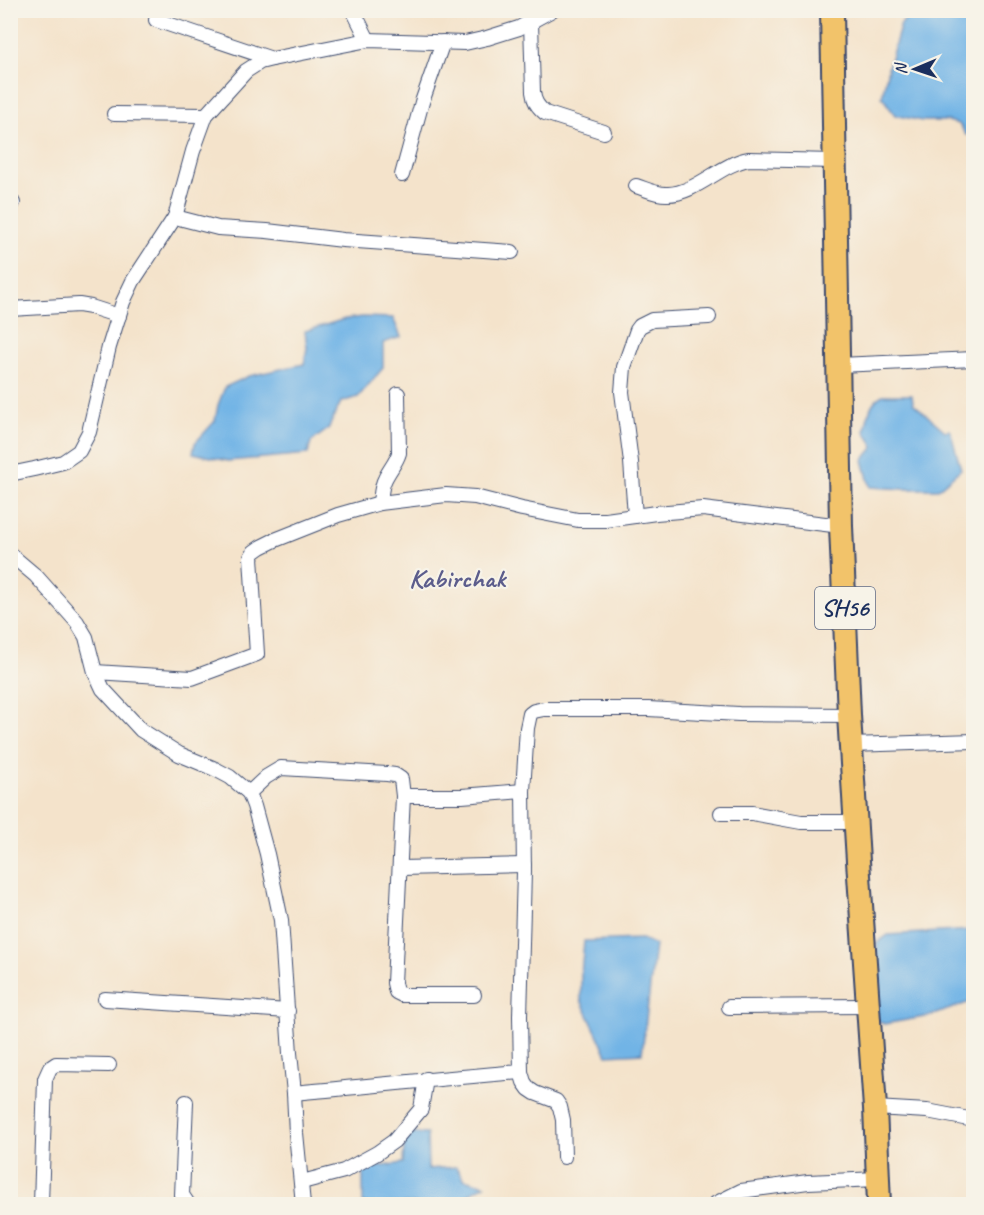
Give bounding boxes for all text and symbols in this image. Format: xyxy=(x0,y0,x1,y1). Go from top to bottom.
north arrow xyxy=(885,39,945,99)
text: N xyxy=(891,61,911,75)
district label: Kabirchak xyxy=(409,561,508,595)
road number: SH56 xyxy=(815,587,875,629)

